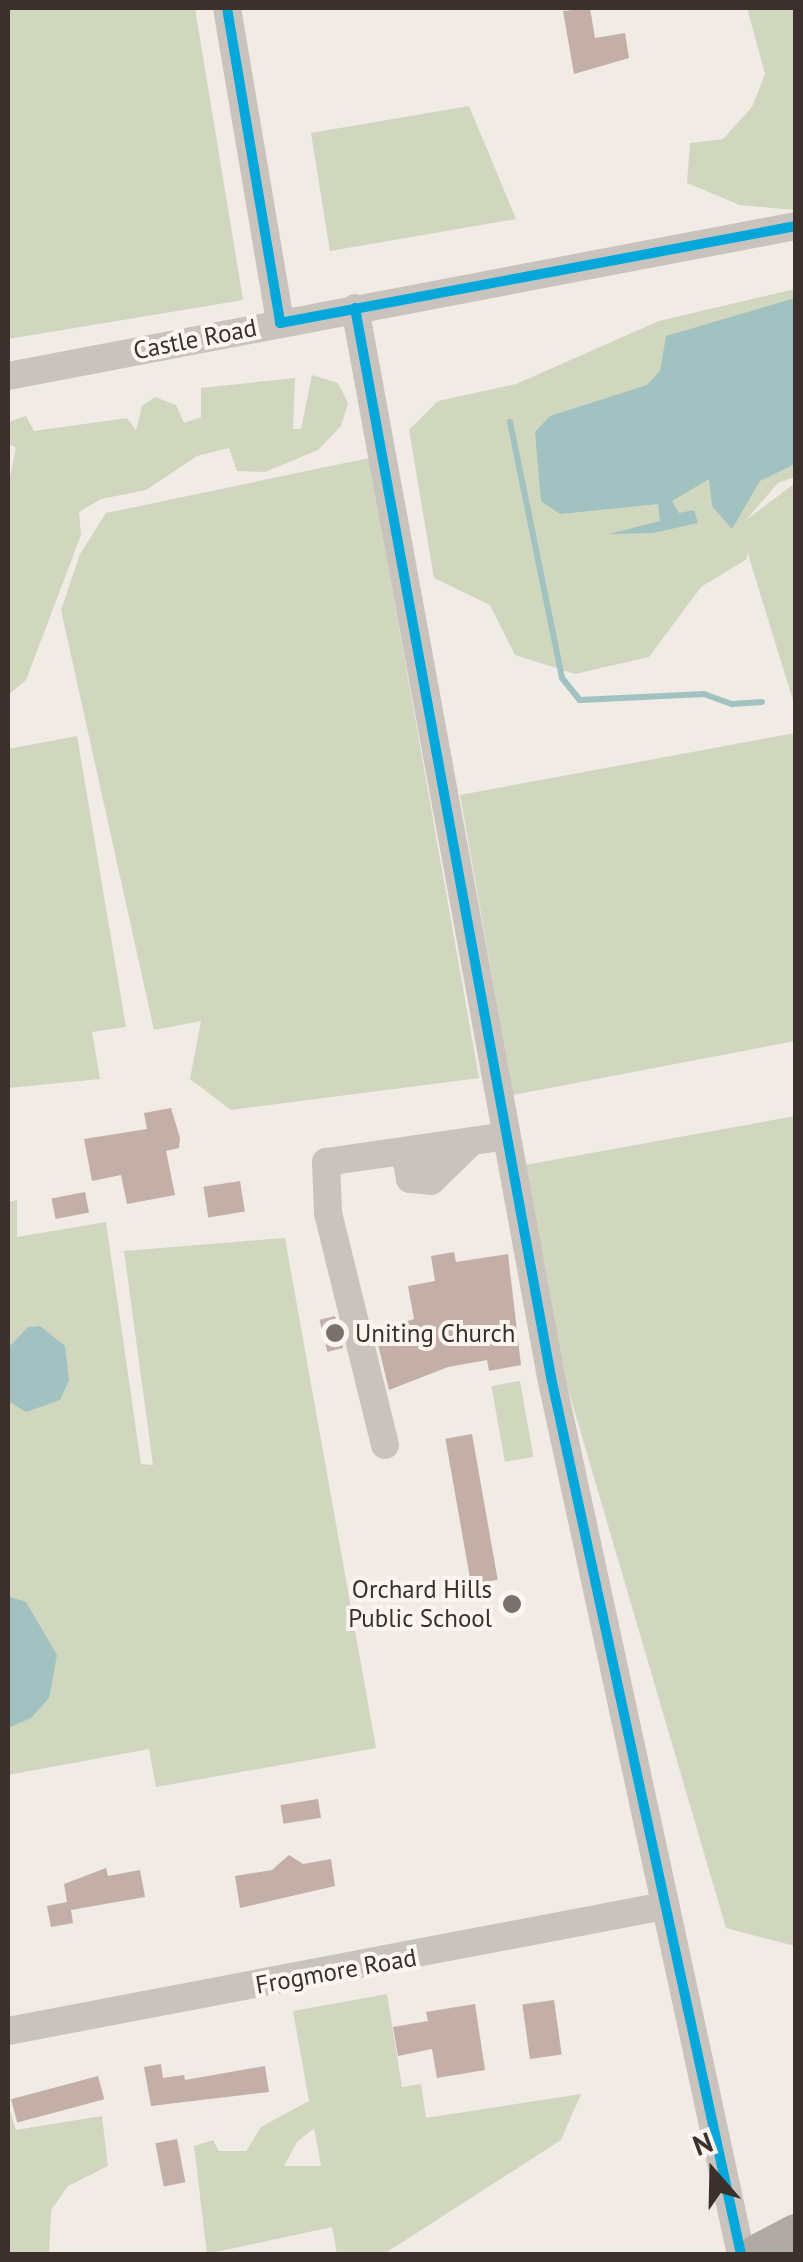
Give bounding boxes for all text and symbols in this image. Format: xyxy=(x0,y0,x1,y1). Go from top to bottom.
street label: Castle Road xyxy=(131,312,259,366)
place label: Uniting Church xyxy=(355,1318,515,1348)
marker: Uniting Church xyxy=(324,1322,346,1344)
place label: Orchard Hills Public School xyxy=(348,1575,492,1634)
marker: Orchard Hills Public School xyxy=(501,1593,523,1615)
street label: Frogmore Road xyxy=(253,1942,419,2000)
north arrow xyxy=(663,2122,763,2222)
text: N xyxy=(688,2123,718,2164)

